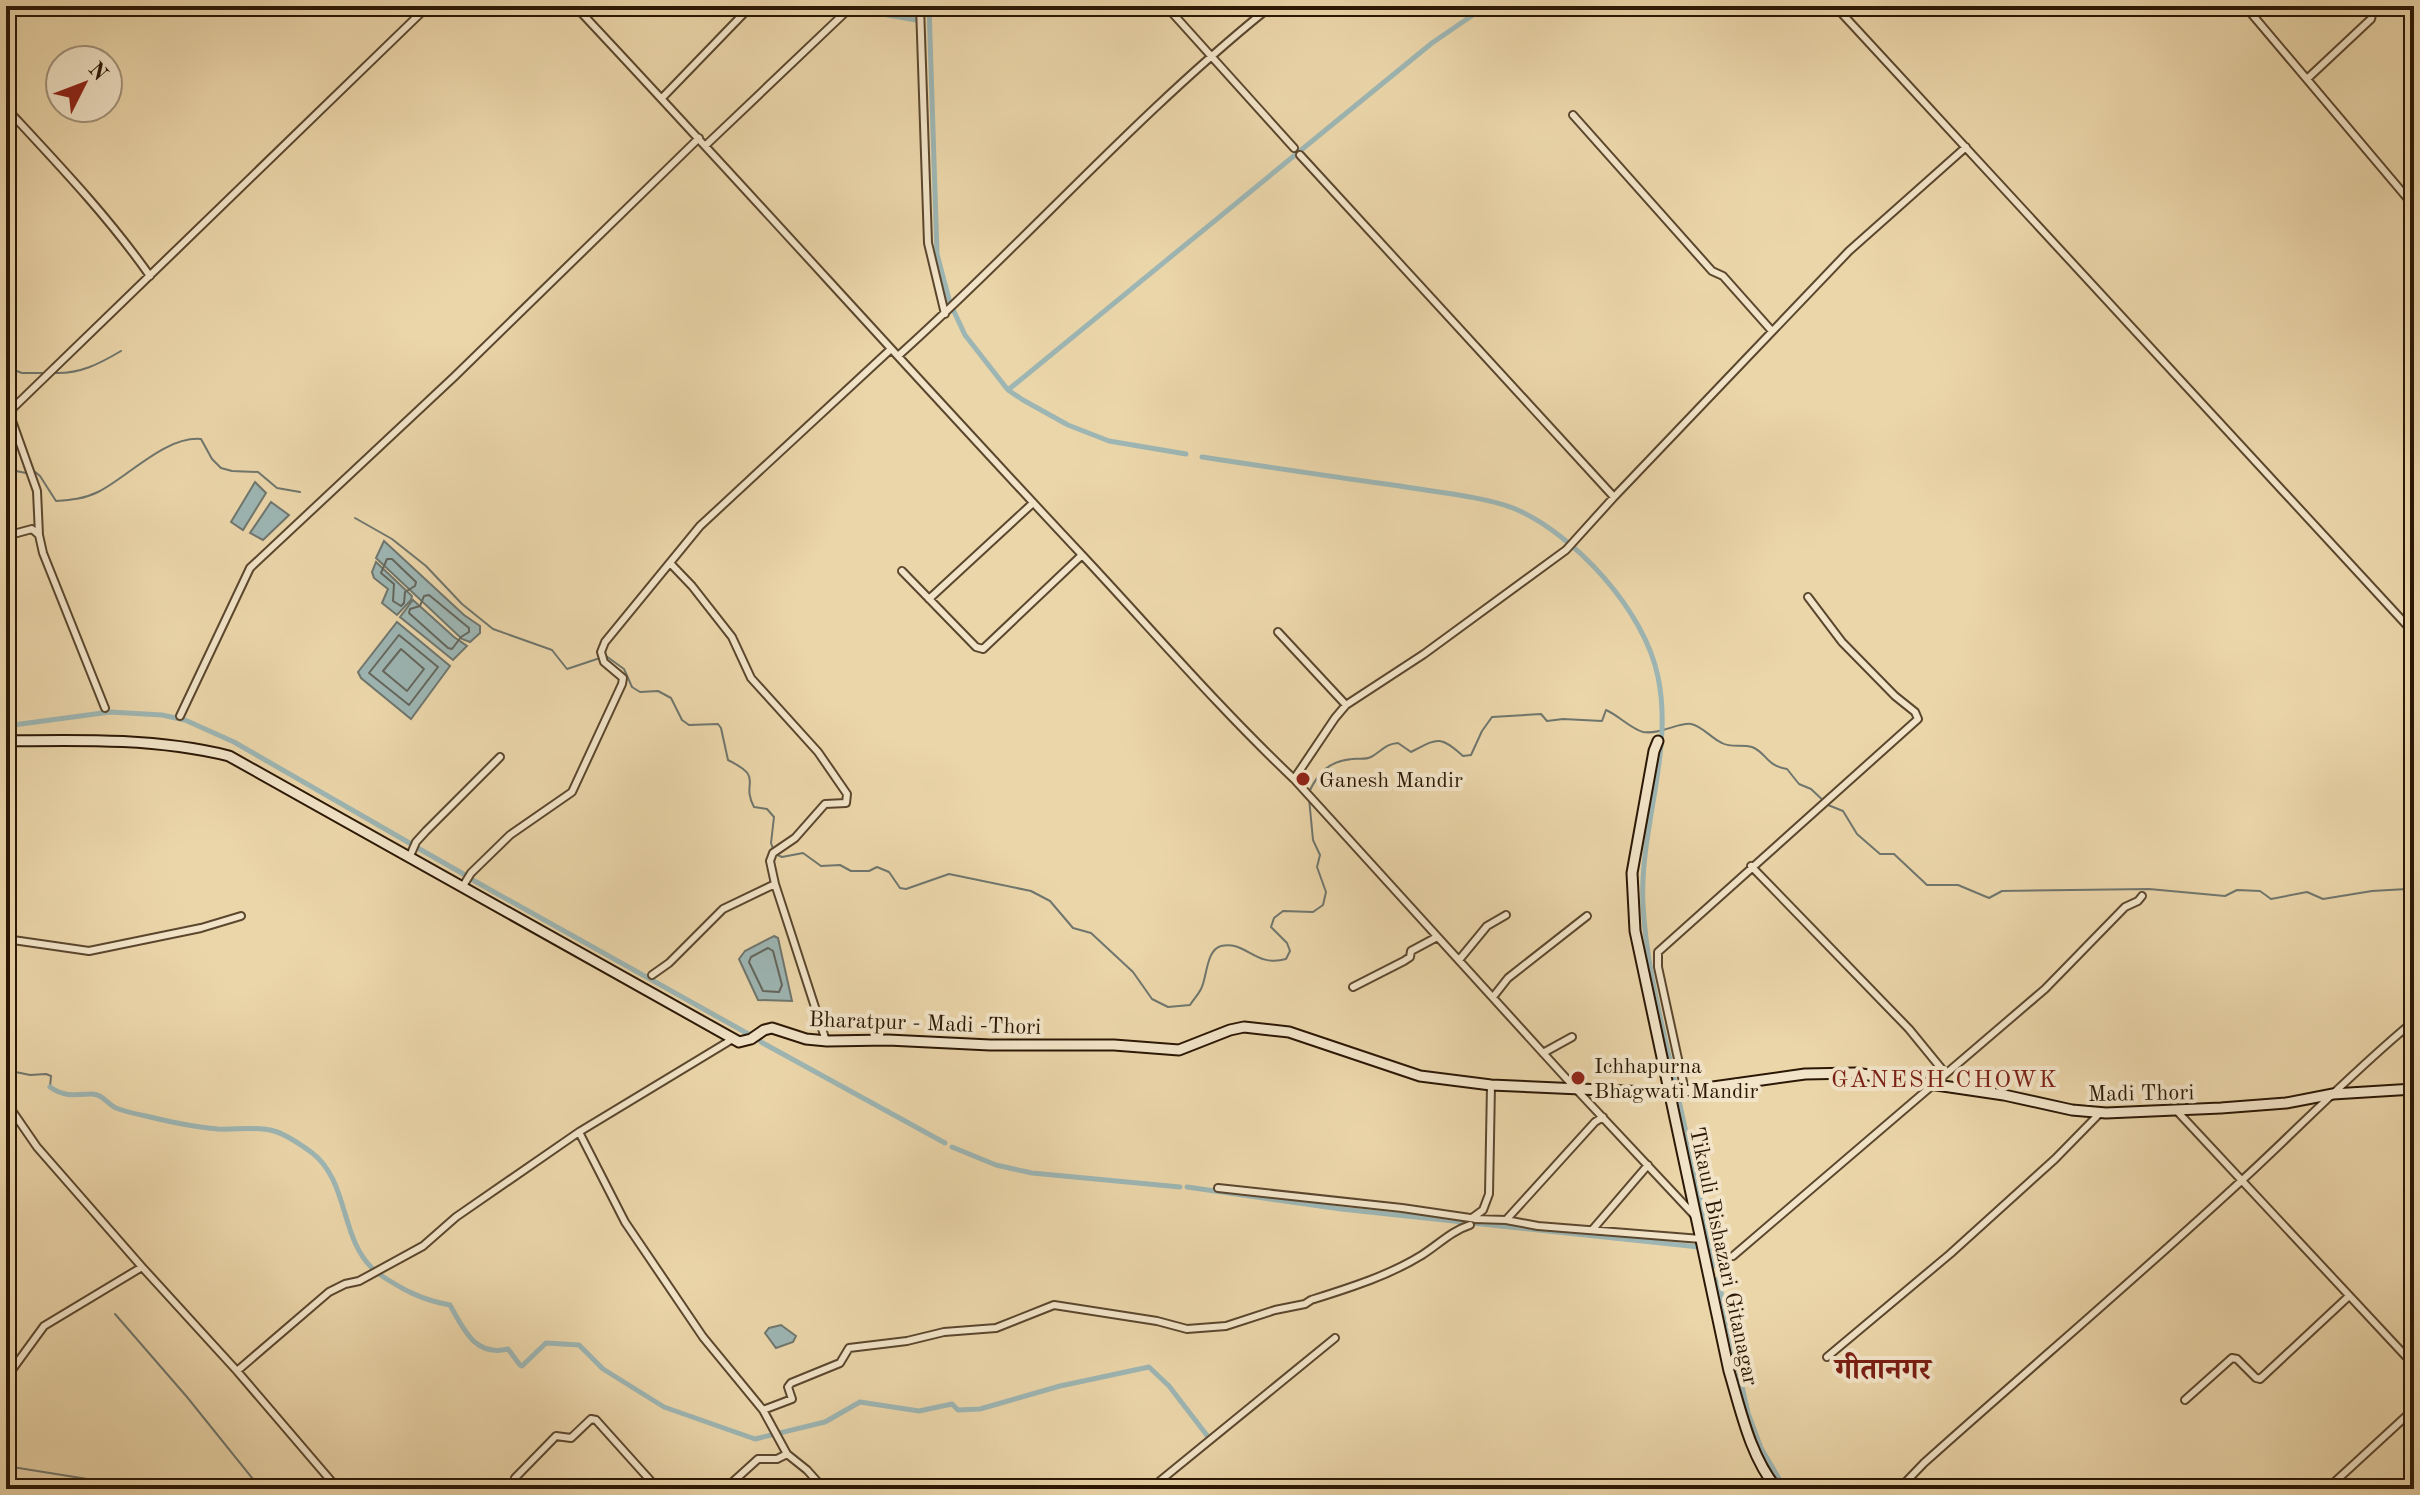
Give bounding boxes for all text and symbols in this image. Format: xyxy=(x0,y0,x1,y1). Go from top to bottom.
north arrow xyxy=(44,44,124,124)
text: N xyxy=(84,58,111,86)
marker: Ganesh Mandir xyxy=(1294,770,1312,788)
place label: Ganesh Mandir xyxy=(1319,770,1463,792)
street label: Bharatpur - Madi -Thori xyxy=(808,1009,1042,1039)
place label: Ichhapurna Bhagwati Mandir xyxy=(1594,1056,1759,1103)
marker: Ichhapurna Bhagwati Mandir xyxy=(1569,1069,1587,1087)
district label: GANESH CHOWK xyxy=(1831,1069,2059,1093)
street label: Madi Thori xyxy=(2088,1082,2194,1106)
street label: Tikauli Bishazari Gitanagar xyxy=(1685,1125,1761,1388)
district label: गीतानगर xyxy=(1833,1352,1933,1386)

